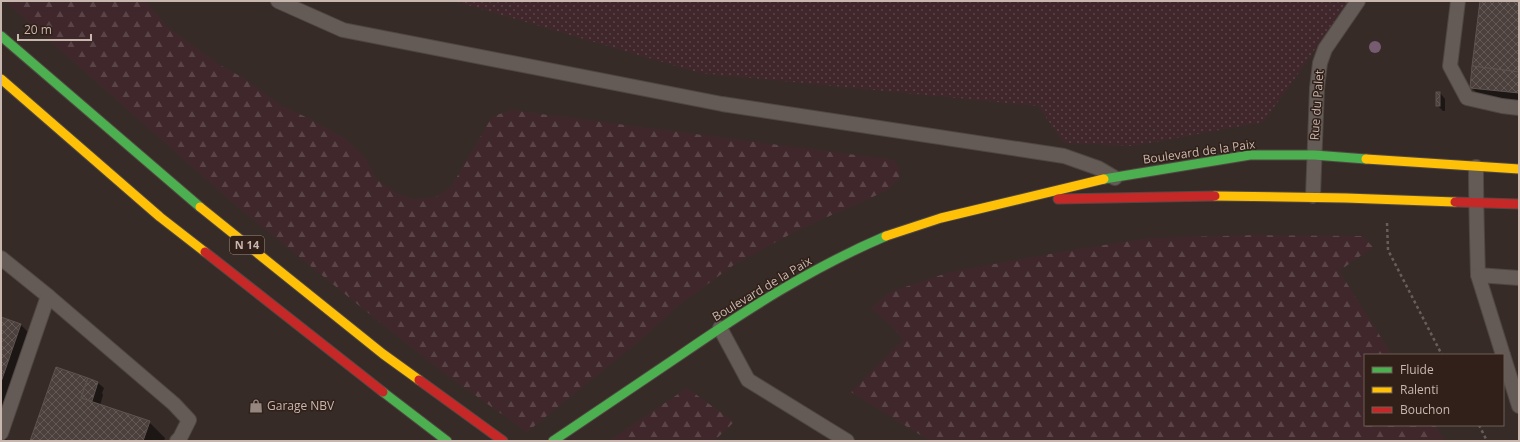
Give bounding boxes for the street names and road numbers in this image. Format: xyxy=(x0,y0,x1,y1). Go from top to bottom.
street label: Rue du Palet xyxy=(1306,69,1327,141)
street label: Boulevard de la Paix xyxy=(1142,135,1257,168)
road number: N 14 xyxy=(230,236,264,254)
street label: Boulevard de la Paix xyxy=(709,252,815,325)

